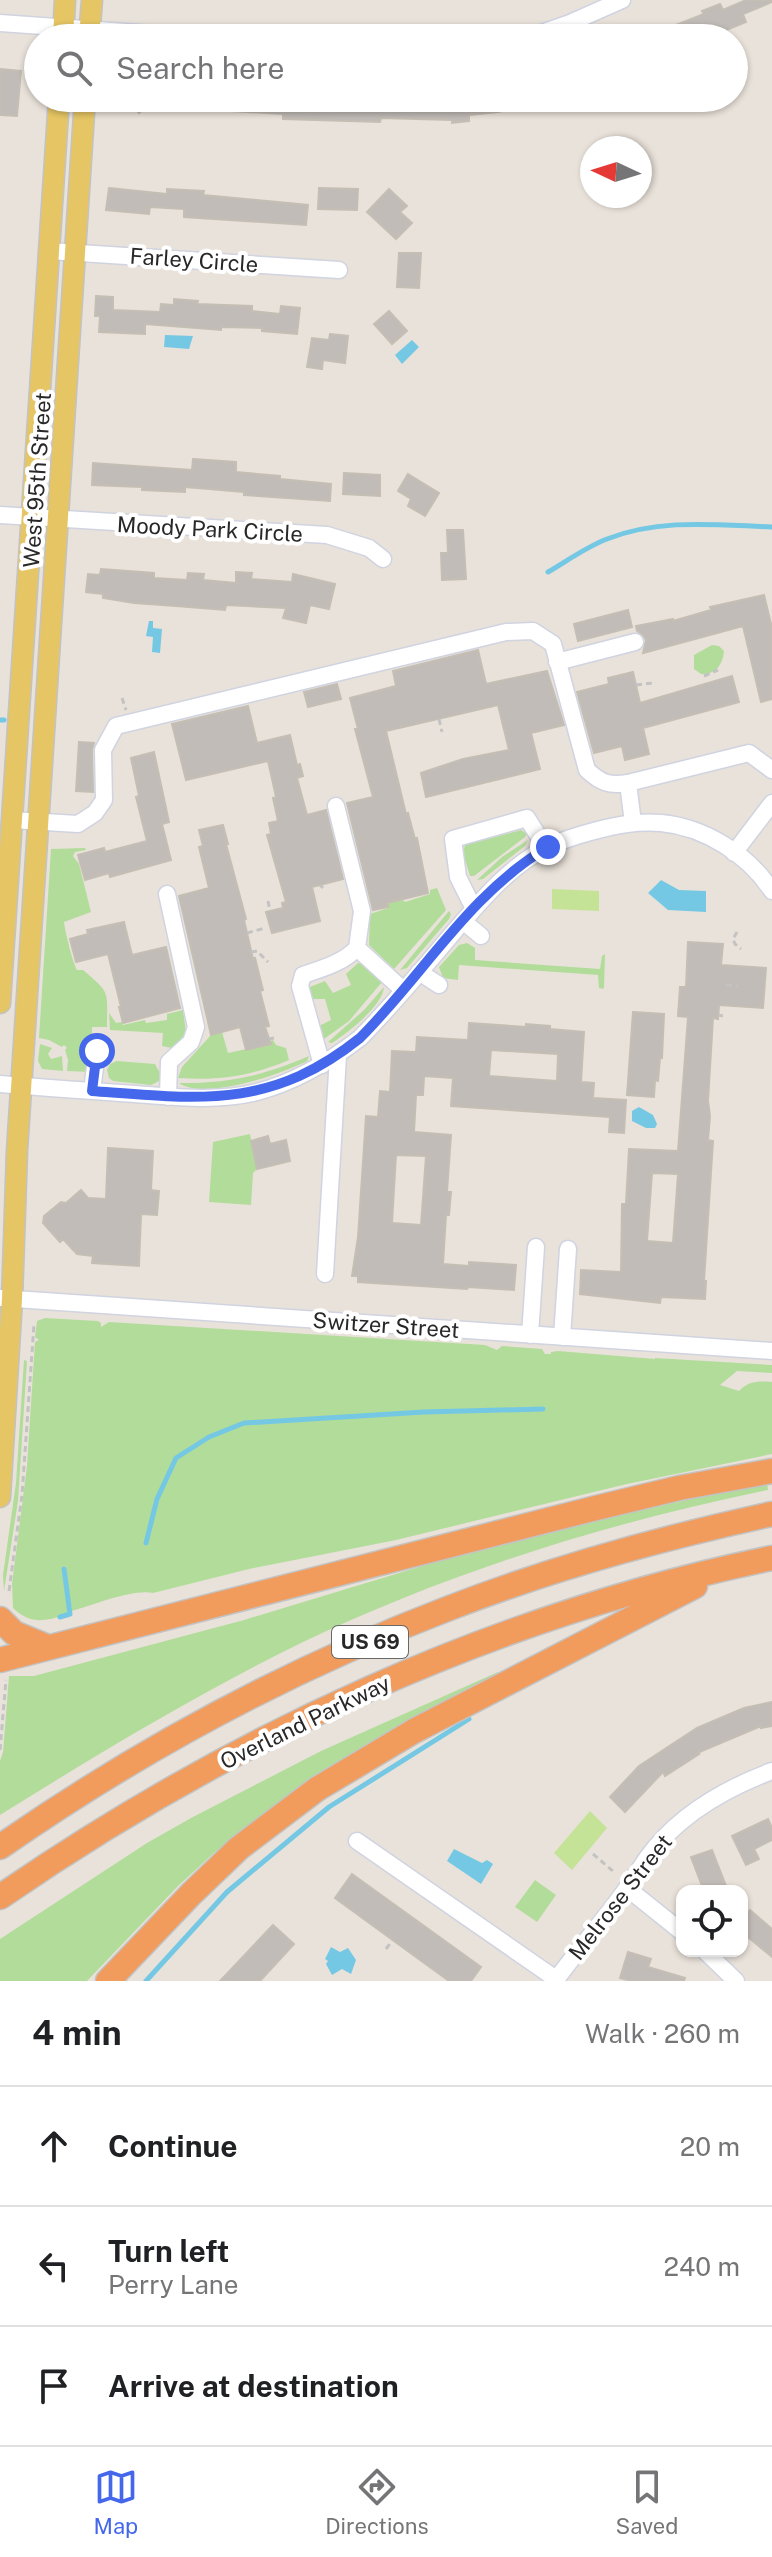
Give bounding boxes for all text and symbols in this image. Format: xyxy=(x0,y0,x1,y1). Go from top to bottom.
search box xyxy=(24,24,748,112)
icon: search xyxy=(52,46,96,90)
text: Search here xyxy=(116,50,284,86)
north arrow xyxy=(580,136,652,208)
street label: Farley Circle xyxy=(129,243,259,277)
street label: West 95th Street xyxy=(18,391,56,569)
street label: Moody Park Circle xyxy=(116,511,304,547)
route end xyxy=(530,829,566,865)
route start xyxy=(79,1033,115,1069)
street label: Switzer Street xyxy=(312,1307,460,1343)
road number: US 69 xyxy=(332,1626,408,1658)
street label: Overland Parkway xyxy=(216,1670,394,1774)
street label: Melrose Street xyxy=(563,1829,677,1965)
map controls xyxy=(676,1885,748,1957)
button: locate xyxy=(676,1885,748,1957)
text: 4 min xyxy=(32,2013,122,2053)
text: Walk · 260 m xyxy=(585,2018,740,2049)
icon: ahead xyxy=(32,2124,76,2168)
text: Continue xyxy=(108,2128,238,2164)
text: 20 m xyxy=(680,2131,740,2162)
text: Turn left xyxy=(108,2233,229,2269)
icon: left xyxy=(32,2244,76,2288)
text: 240 m xyxy=(663,2251,740,2282)
text: Perry Lane xyxy=(108,2269,239,2300)
icon: arrive xyxy=(32,2364,76,2408)
text: Arrive at destination xyxy=(108,2368,399,2404)
tab: Map xyxy=(94,2465,138,2539)
tab: Directions xyxy=(325,2465,429,2539)
tab: Saved xyxy=(616,2465,678,2539)

